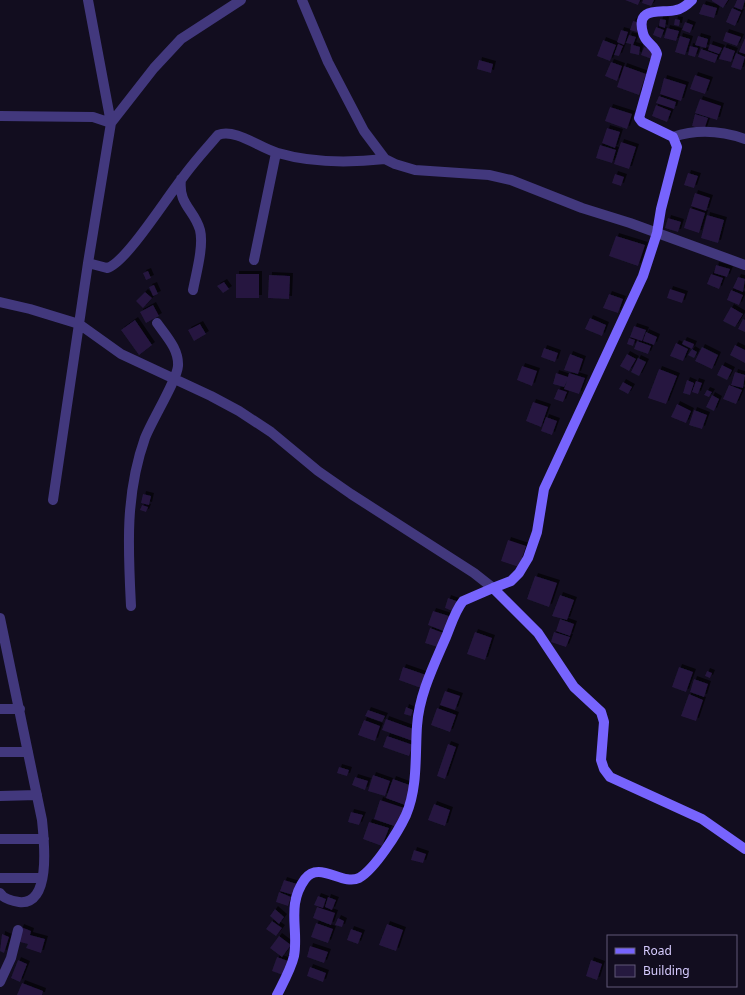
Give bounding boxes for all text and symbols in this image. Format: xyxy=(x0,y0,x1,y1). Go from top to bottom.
legend xyxy=(607,935,737,987)
text: Road xyxy=(643,942,672,959)
text: Building xyxy=(643,962,690,979)

